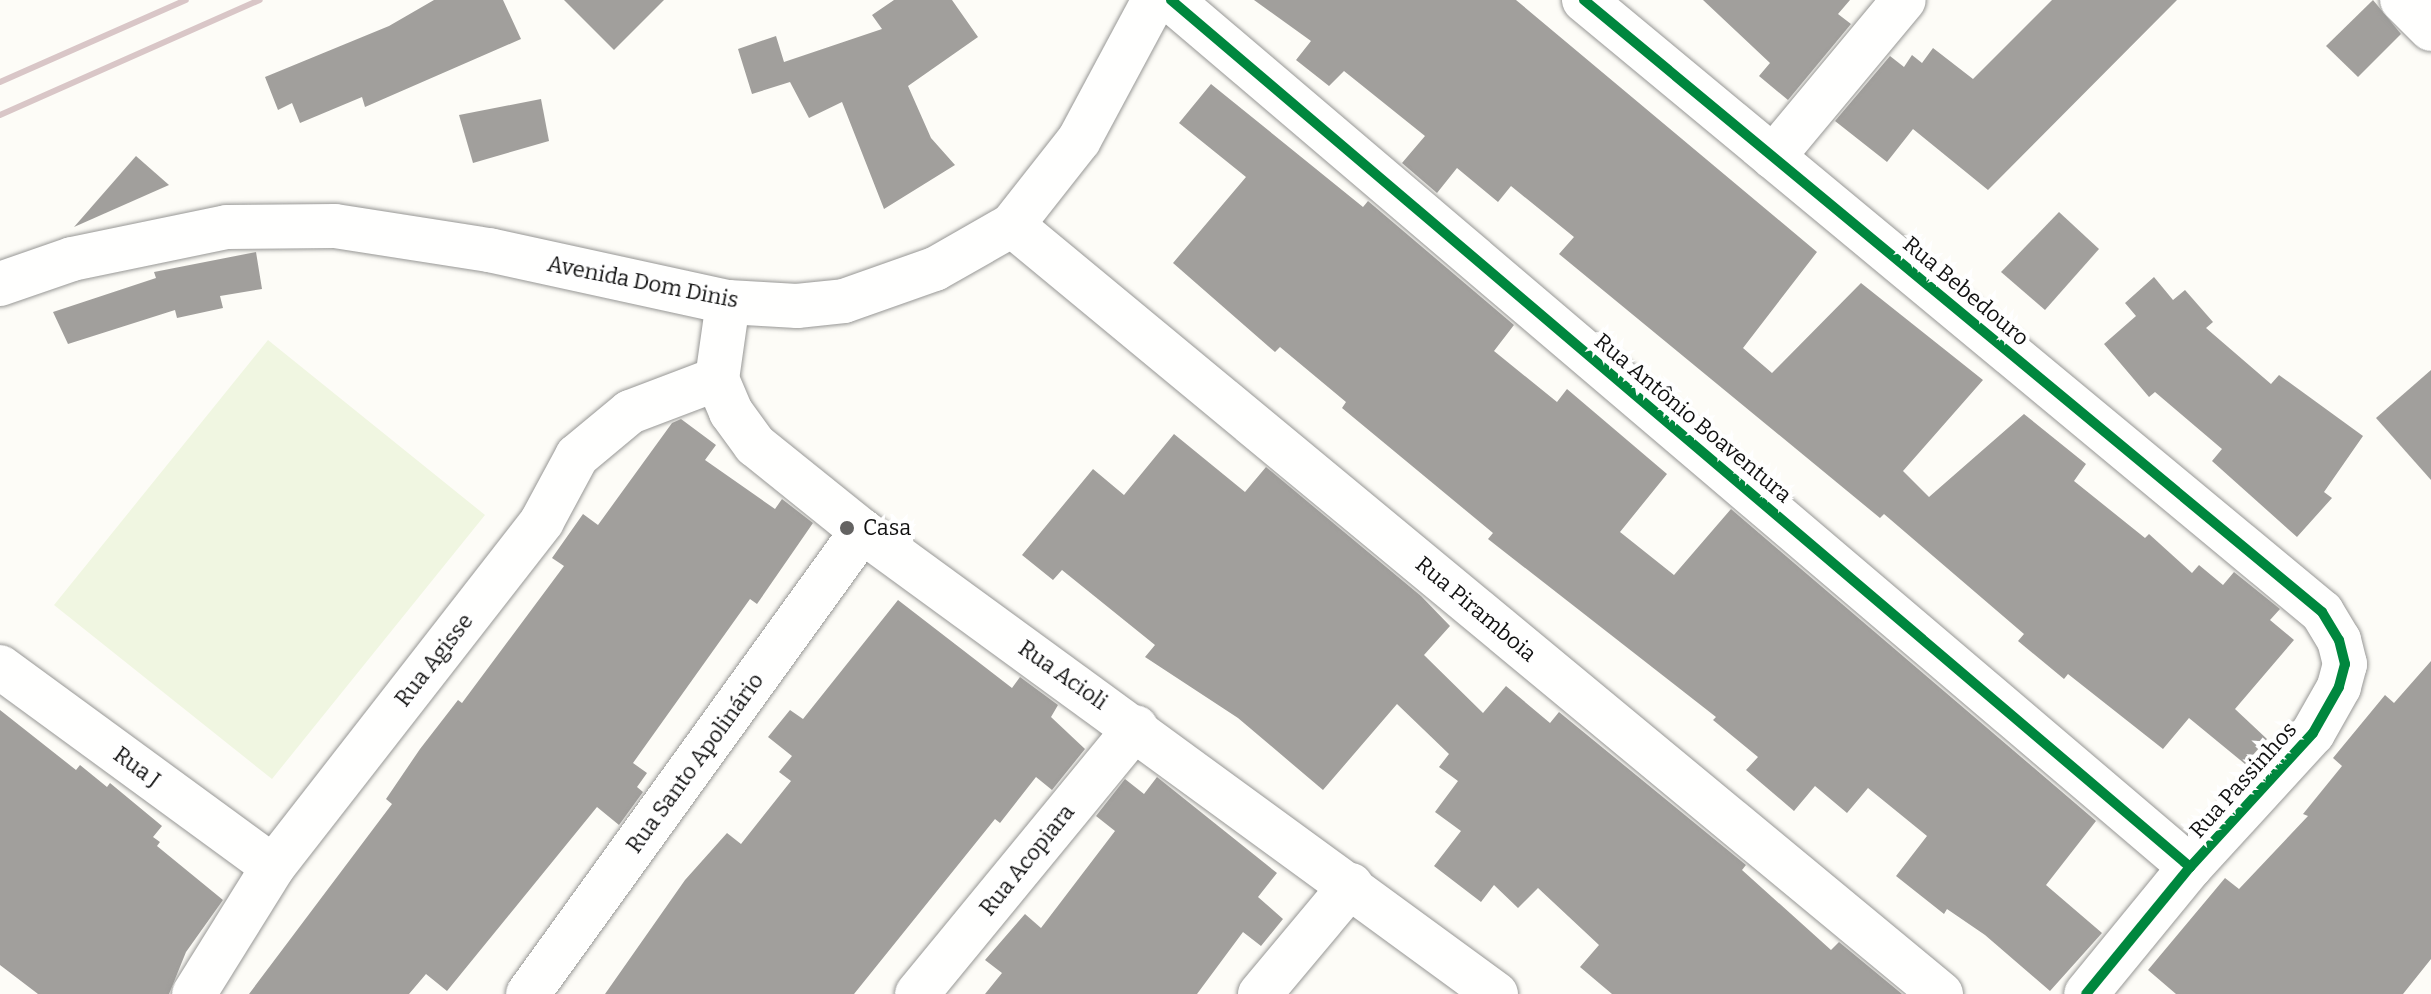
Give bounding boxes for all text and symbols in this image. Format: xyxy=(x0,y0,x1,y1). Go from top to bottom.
street label: Rua Bebedouro xyxy=(1898,231,2034,351)
street label: Avenida Dom Dinis xyxy=(545,251,741,313)
street label: Rua Antônio Boaventura xyxy=(1589,328,1797,508)
place label: Casa xyxy=(863,515,911,541)
marker: Casa xyxy=(838,519,856,537)
street label: Rua Piramboia xyxy=(1410,551,1542,667)
street label: Rua Agisse xyxy=(389,608,479,712)
street label: Rua Acioli xyxy=(1013,635,1113,715)
street label: Rua Santo Apolinário xyxy=(621,668,769,858)
street label: Rua Passinhos xyxy=(2184,716,2302,844)
street label: Rua J xyxy=(108,741,166,793)
street label: Rua Acopiara xyxy=(974,799,1080,921)

